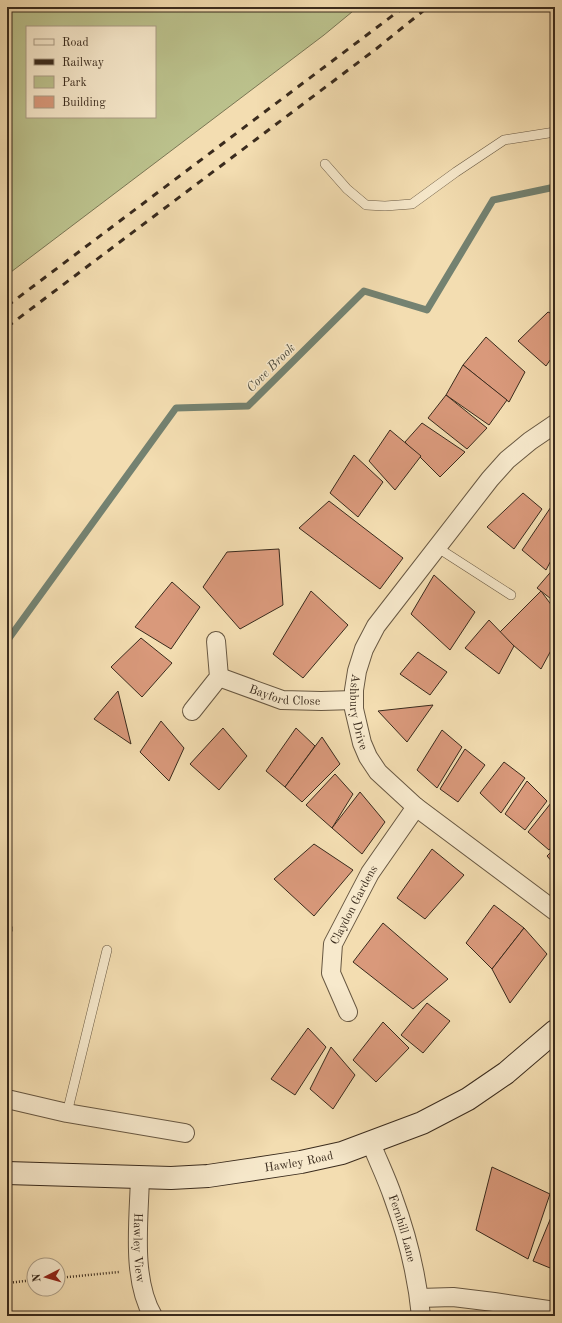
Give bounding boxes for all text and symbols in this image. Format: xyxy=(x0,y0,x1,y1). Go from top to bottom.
legend xyxy=(26,26,156,118)
text: Road xyxy=(62,37,89,49)
text: Railway xyxy=(62,57,105,69)
text: Park xyxy=(62,77,87,89)
text: Building xyxy=(62,97,106,109)
water label: Cove Brook xyxy=(244,341,298,395)
street label: Ashbury Drive xyxy=(347,673,369,752)
street label: Bayford Close xyxy=(247,683,321,708)
street label: Claydon Gardens xyxy=(329,863,380,947)
street label: Hawley Road xyxy=(264,1150,334,1174)
street label: Fernhill Lane xyxy=(386,1193,417,1264)
street label: Hawley View xyxy=(131,1213,146,1285)
north arrow xyxy=(26,1257,66,1297)
text: N xyxy=(32,1273,43,1283)

